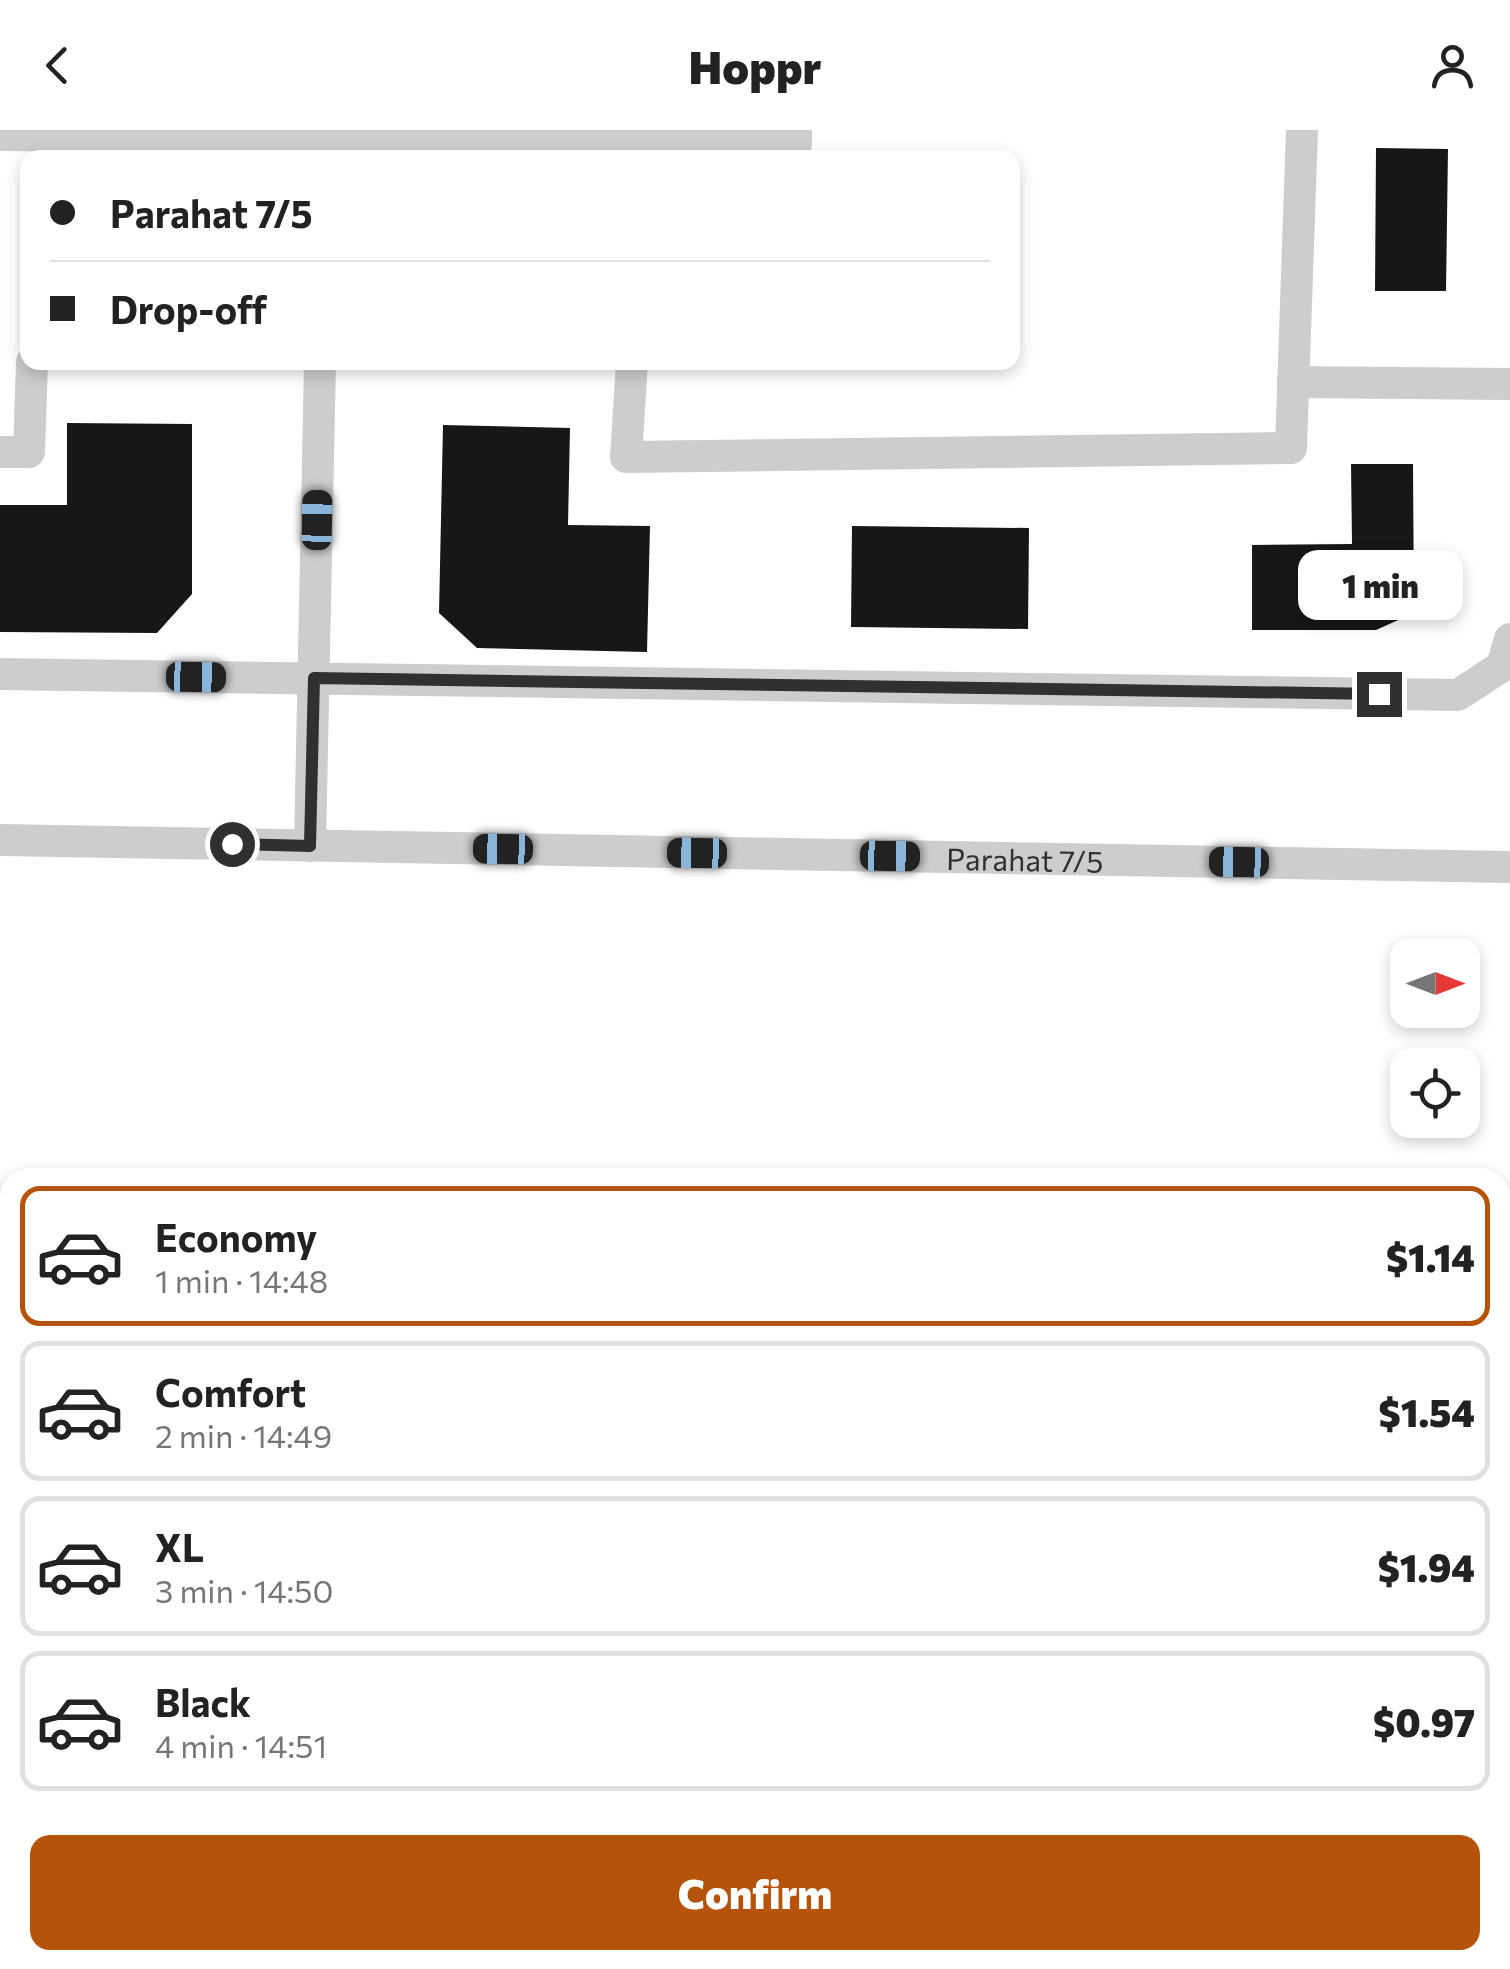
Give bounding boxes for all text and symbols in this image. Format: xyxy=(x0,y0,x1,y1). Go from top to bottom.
icon: back xyxy=(30,38,85,93)
text: Hoppr xyxy=(689,38,821,93)
icon: person xyxy=(1425,38,1480,93)
text: Parahat 7/5 xyxy=(110,189,313,236)
text: Drop-off xyxy=(110,285,267,332)
car xyxy=(301,490,333,550)
callout: 1 min xyxy=(1296,549,1462,619)
text: 1 min xyxy=(1342,565,1419,605)
car xyxy=(166,661,226,693)
route end xyxy=(1357,672,1402,717)
route start xyxy=(210,822,255,867)
car xyxy=(473,833,533,865)
car xyxy=(667,837,727,869)
street label: Parahat 7/5 xyxy=(946,838,1104,878)
car xyxy=(860,840,920,872)
car xyxy=(1209,846,1269,878)
north arrow xyxy=(1390,938,1480,1028)
map controls xyxy=(1390,938,1480,1138)
button: locate xyxy=(1390,1048,1480,1138)
icon: car xyxy=(35,1211,125,1301)
text: Economy xyxy=(155,1213,317,1260)
text: $1.14 xyxy=(1386,1233,1475,1280)
text: 1 min · 14:48 xyxy=(155,1260,328,1300)
icon: car xyxy=(35,1366,125,1456)
text: Comfort xyxy=(155,1368,306,1415)
text: $1.54 xyxy=(1379,1388,1475,1435)
text: 2 min · 14:49 xyxy=(155,1415,332,1455)
icon: car xyxy=(35,1521,125,1611)
text: XL xyxy=(155,1523,204,1570)
text: $1.94 xyxy=(1378,1543,1475,1590)
text: 3 min · 14:50 xyxy=(155,1570,333,1610)
icon: car xyxy=(35,1676,125,1766)
text: Black xyxy=(155,1678,251,1725)
text: $0.97 xyxy=(1373,1698,1475,1745)
text: 4 min · 14:51 xyxy=(155,1725,327,1765)
button: Confirm xyxy=(30,1835,1480,1950)

